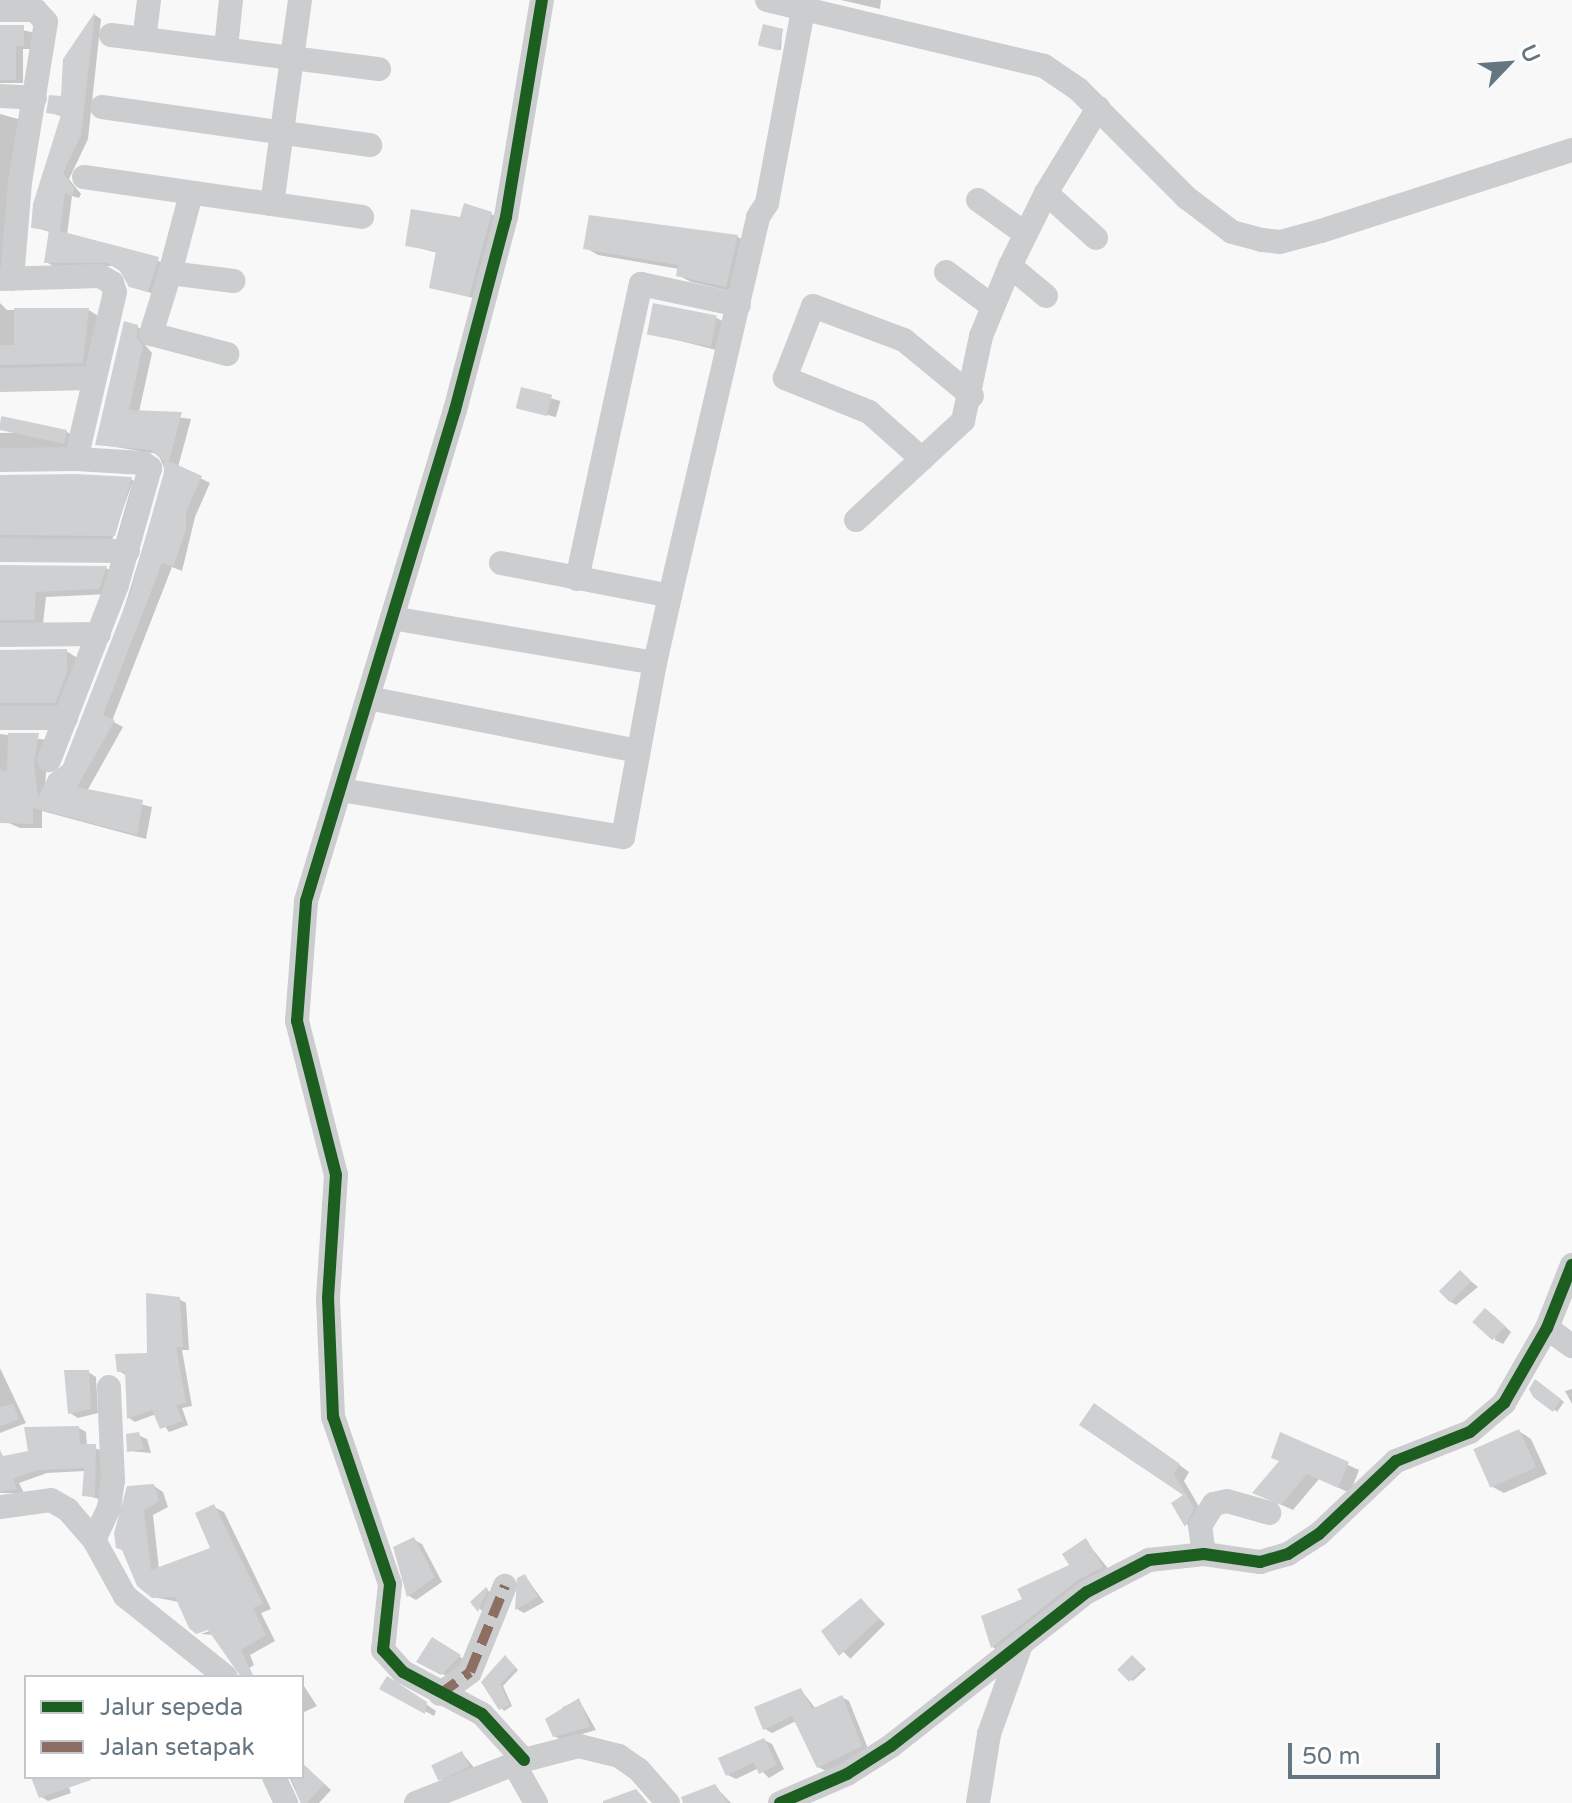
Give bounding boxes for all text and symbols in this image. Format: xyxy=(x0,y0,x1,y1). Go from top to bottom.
north arrow xyxy=(1468,24,1548,104)
text: U xyxy=(1514,41,1545,67)
legend xyxy=(24,1675,304,1779)
text: Jalur sepeda xyxy=(100,1693,243,1722)
scale bar xyxy=(1292,1727,1444,1777)
text: Jalan setapak xyxy=(100,1733,254,1762)
text: 50 m xyxy=(1302,1742,1360,1771)

